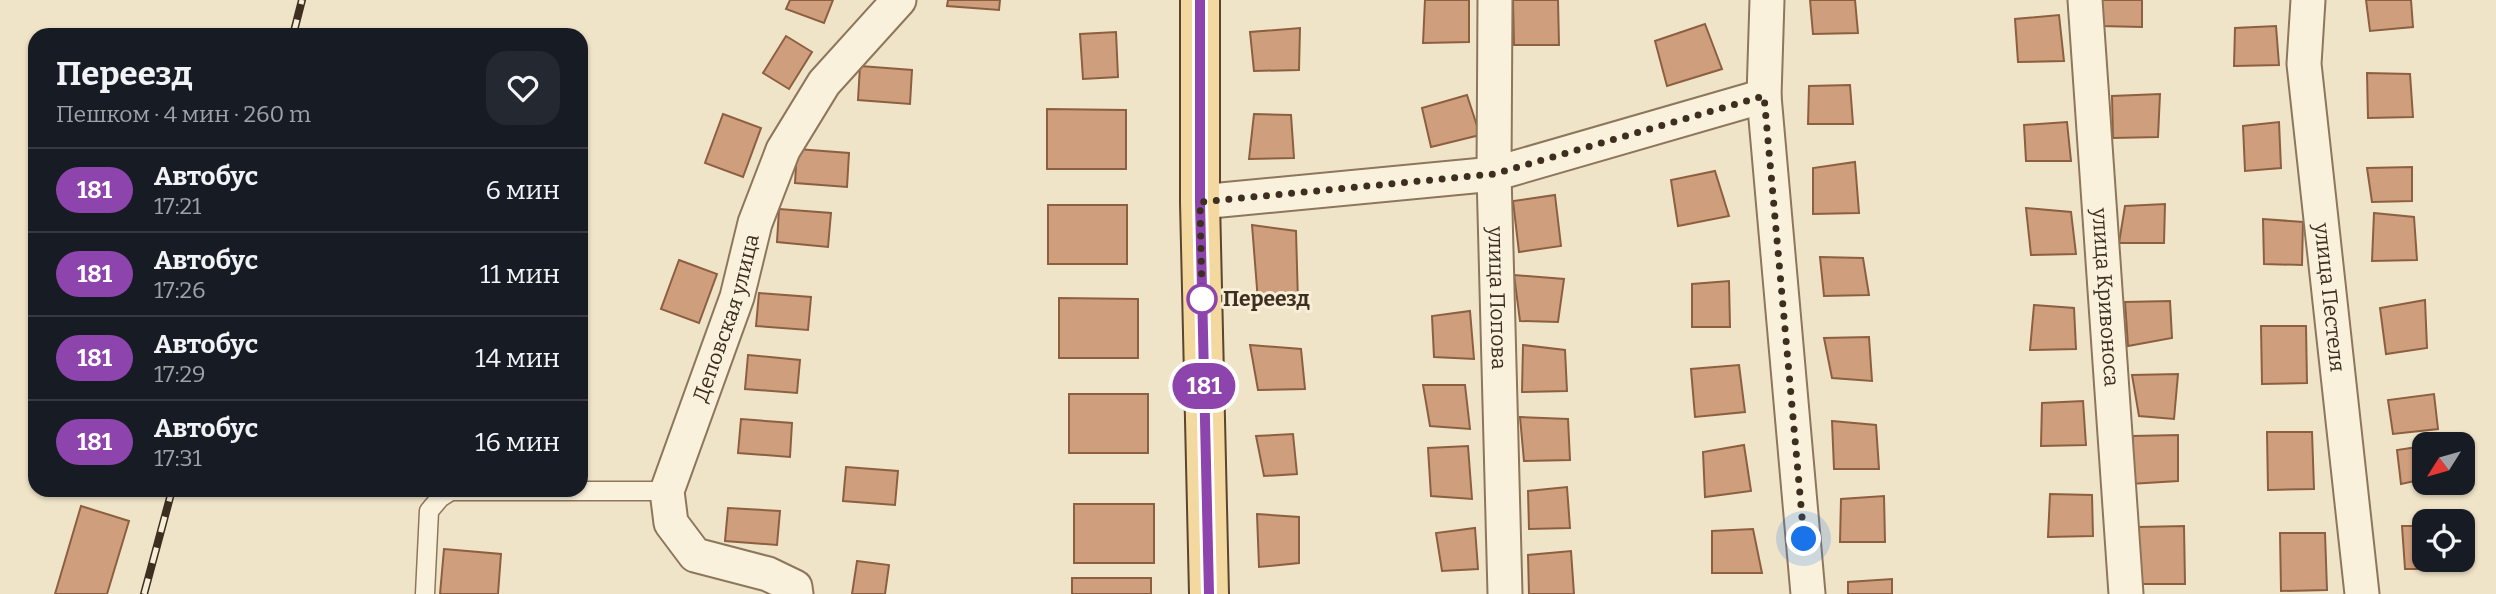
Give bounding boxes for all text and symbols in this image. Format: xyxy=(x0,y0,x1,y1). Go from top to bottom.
button: heart xyxy=(486,51,560,125)
text: Переезд xyxy=(56,54,192,94)
text: Пешком · 4 мин · 260 m xyxy=(56,100,311,128)
text: Автобус xyxy=(154,161,258,192)
text: 6 мин xyxy=(486,175,560,206)
text: 181 xyxy=(77,176,112,204)
text: 17:21 xyxy=(154,192,201,220)
street label: улица Кривоноса xyxy=(2086,206,2125,388)
street label: улица Пестеля xyxy=(2308,221,2351,373)
street label: улица Попова xyxy=(1482,225,1512,371)
street label: Деповская улица xyxy=(687,231,765,405)
text: Автобус xyxy=(154,245,258,276)
text: 11 мин xyxy=(480,259,560,290)
text: 181 xyxy=(77,260,112,288)
text: 17:26 xyxy=(154,276,206,304)
marker: Переезд xyxy=(1187,284,1217,314)
place label: Переезд xyxy=(1223,286,1310,312)
text: Автобус xyxy=(154,329,258,360)
text: 14 мин xyxy=(475,343,560,374)
text: 181 xyxy=(77,344,112,372)
text: 17:29 xyxy=(154,360,206,388)
line badge: 181 xyxy=(1164,363,1244,409)
text: 181 xyxy=(1186,372,1222,400)
text: Автобус xyxy=(154,413,258,444)
text: 16 мин xyxy=(475,427,560,458)
text: 181 xyxy=(77,428,112,456)
north arrow xyxy=(2412,432,2474,495)
map controls xyxy=(2412,432,2475,572)
text: 17:31 xyxy=(154,444,202,472)
button: locate xyxy=(2412,509,2475,572)
your location xyxy=(1786,521,1821,556)

